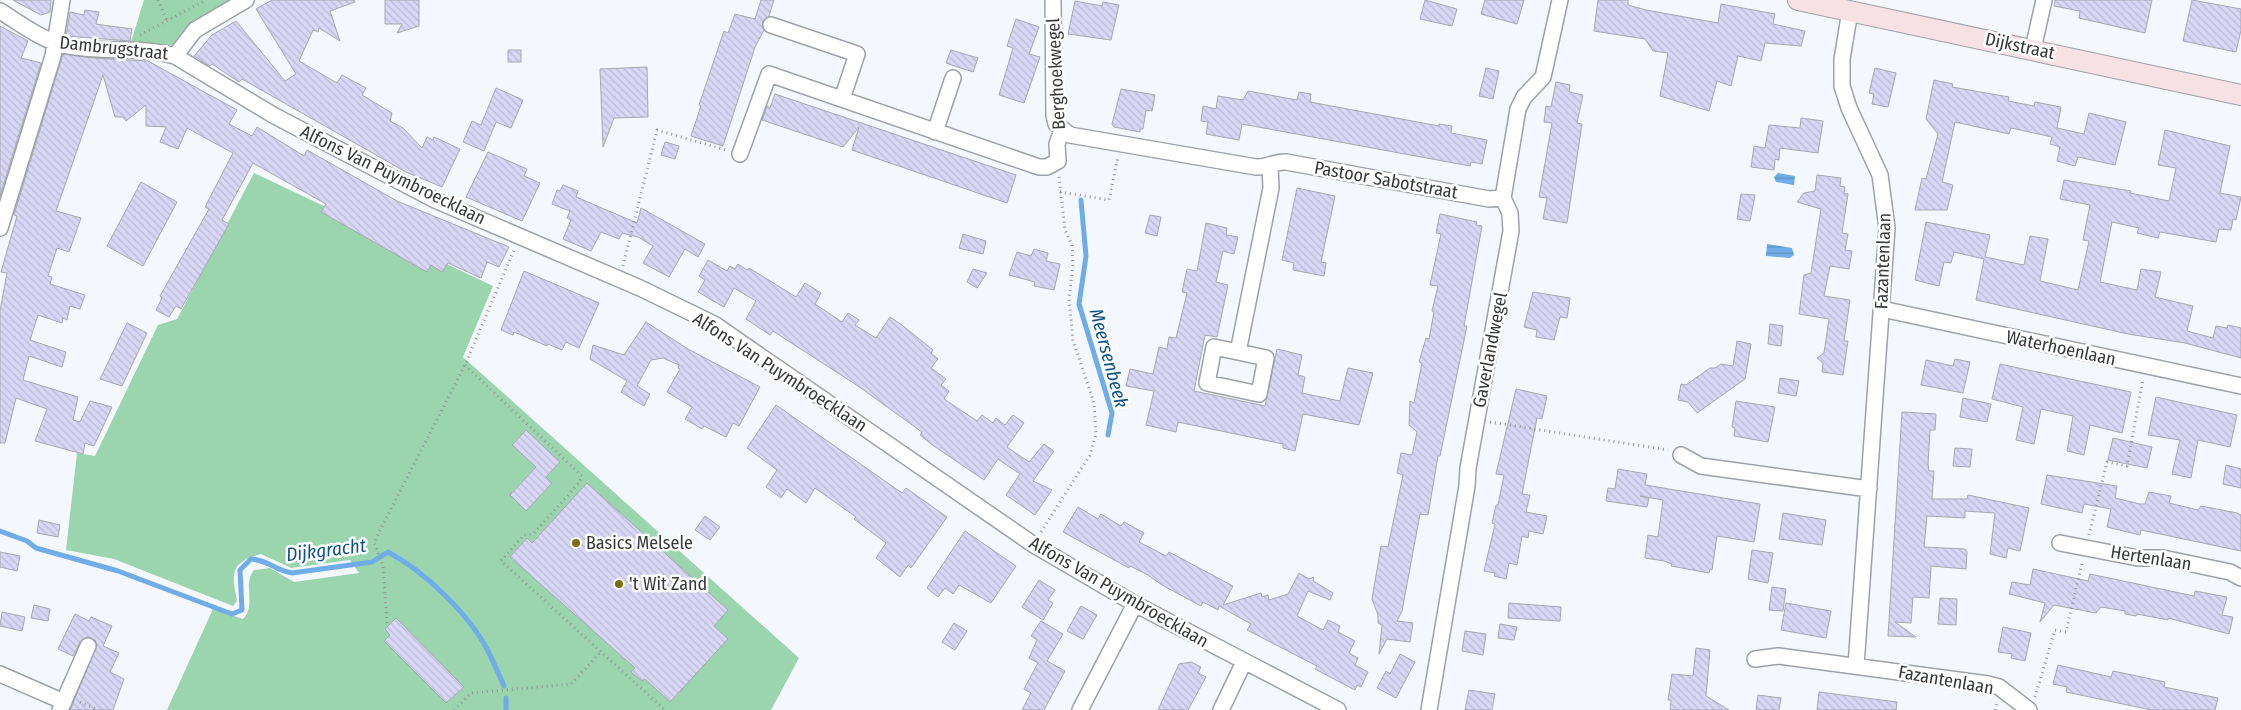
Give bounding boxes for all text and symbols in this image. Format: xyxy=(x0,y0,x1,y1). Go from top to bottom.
street label: Berghoekwegel xyxy=(1042,17,1070,130)
street label: Dijkstraat xyxy=(1983,28,2057,64)
street label: Dambrugstraat xyxy=(59,31,170,65)
street label: Alfons Van Puymbroecklaan xyxy=(297,121,489,229)
street label: Pastoor Sabotstraat xyxy=(1313,157,1460,203)
street label: Fazantenlaan xyxy=(1870,212,1896,310)
street label: Gaverlandwegel xyxy=(1468,290,1512,410)
water label: Meersenbeek xyxy=(1085,306,1133,410)
street label: Alfons Van Puymbroecklaan xyxy=(689,307,871,437)
street label: Waterhoenlaan xyxy=(2004,326,2118,370)
place label: Basics Melsele xyxy=(586,532,693,554)
street label: Alfons Van Puymbroecklaan xyxy=(1026,532,1212,652)
water label: Dijkgracht xyxy=(285,534,368,566)
marker: Basics Melsele xyxy=(570,537,582,549)
street label: Hertenlaan xyxy=(2109,541,2193,575)
place label: 't Wit Zand xyxy=(629,573,707,595)
marker: 't Wit Zand xyxy=(613,578,625,590)
street label: Fazantenlaan xyxy=(1897,661,1995,699)

